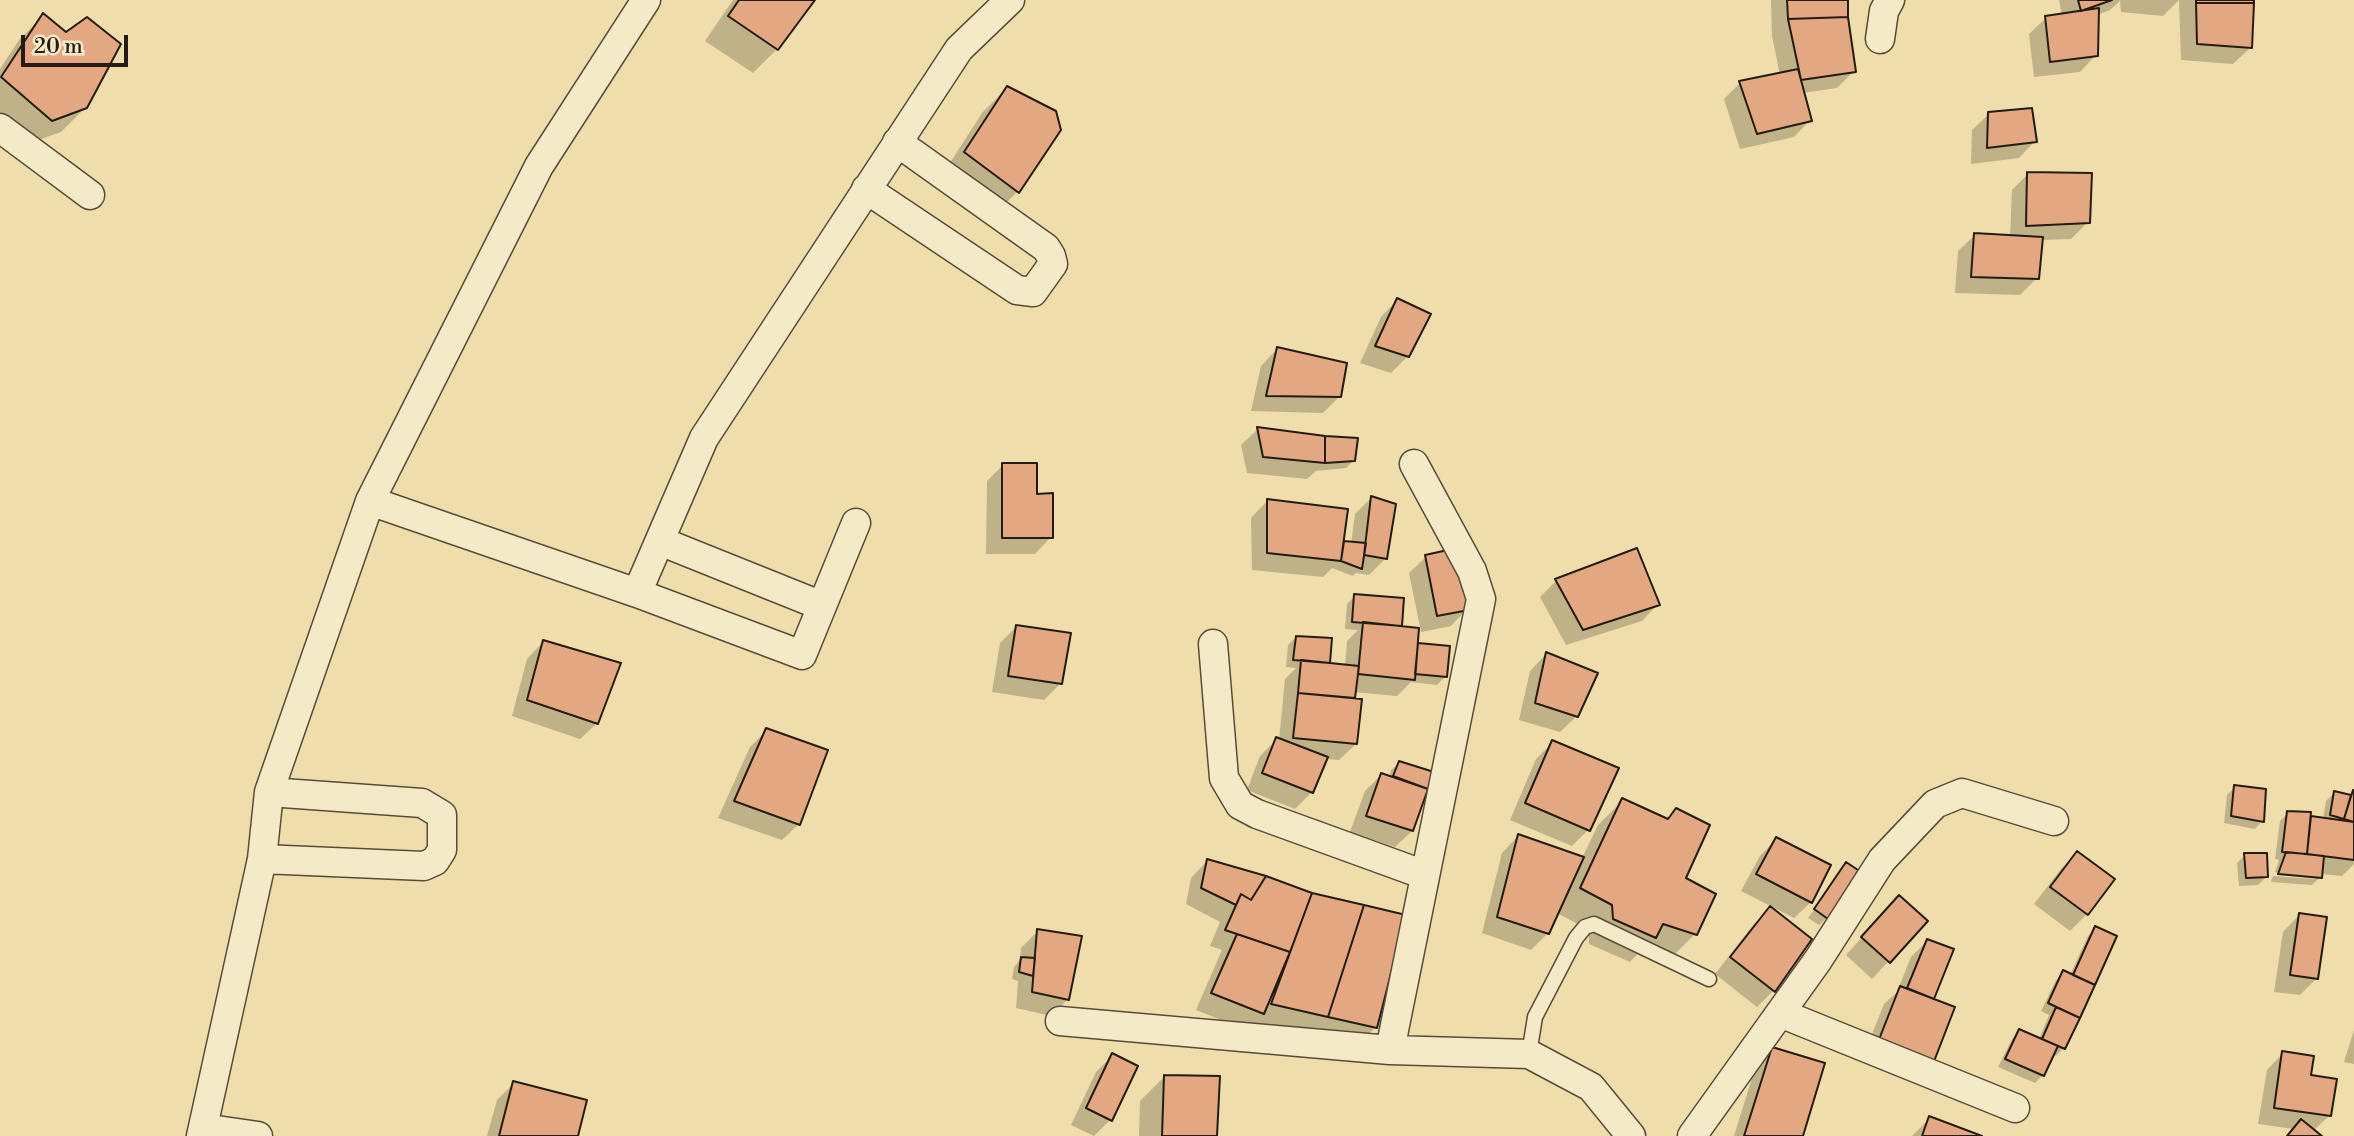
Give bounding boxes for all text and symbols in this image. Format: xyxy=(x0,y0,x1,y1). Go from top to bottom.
scale bar xyxy=(24,21,131,65)
text: 20 m xyxy=(34,34,83,60)

